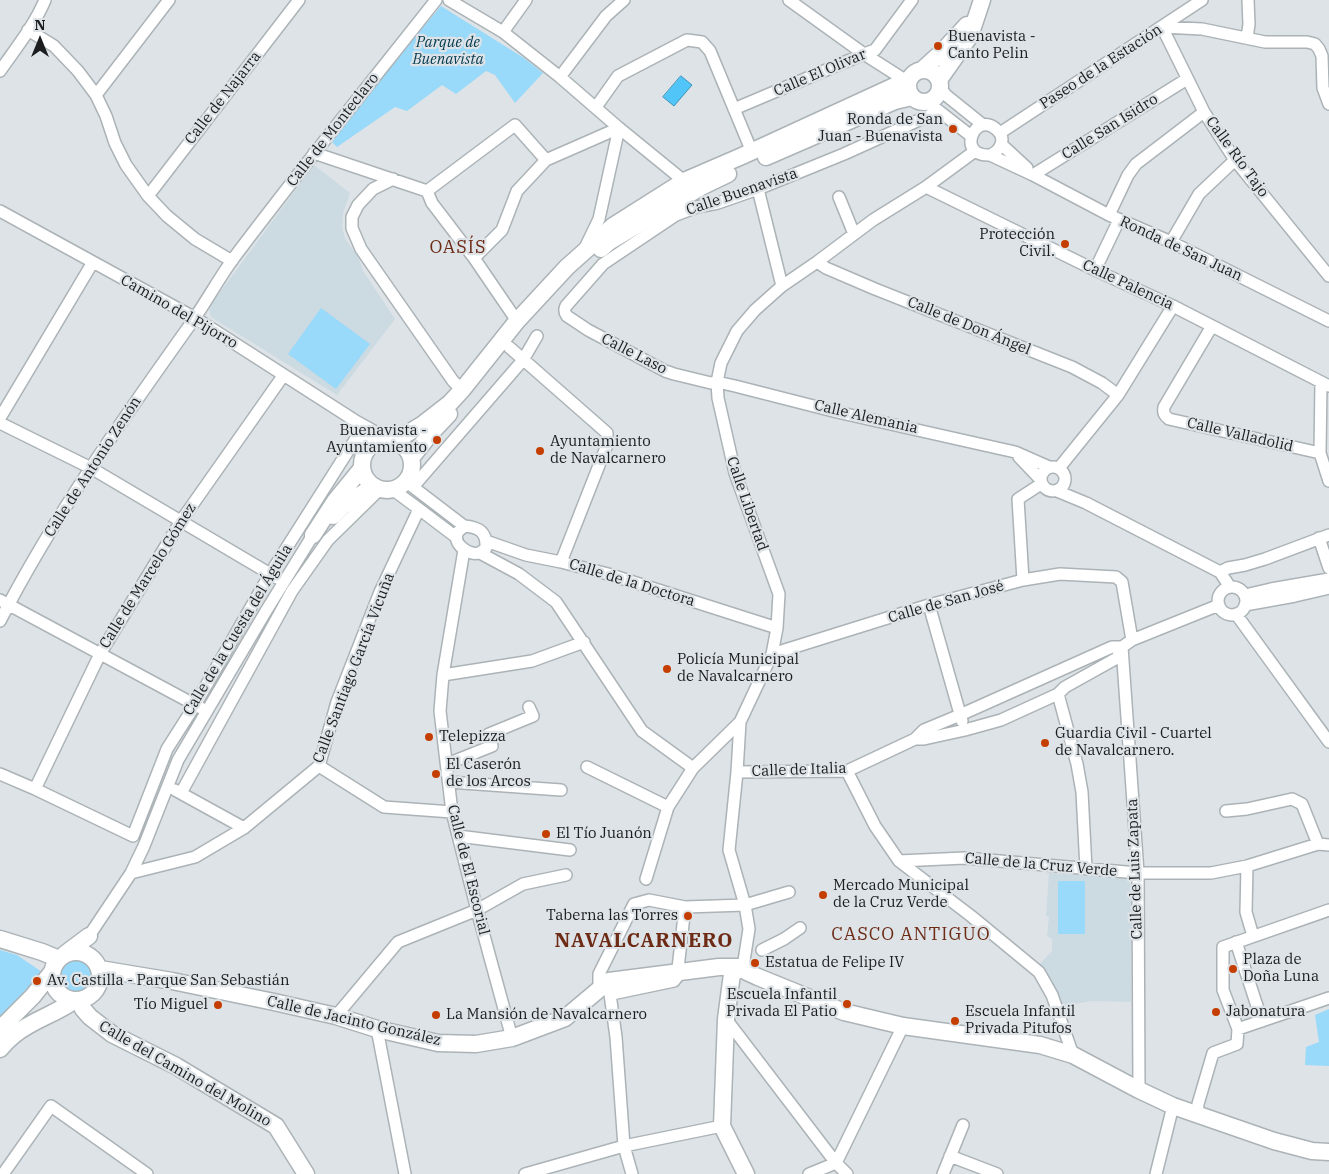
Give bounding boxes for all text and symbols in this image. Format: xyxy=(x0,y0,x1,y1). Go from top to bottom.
north arrow xyxy=(15,15,65,65)
text: N xyxy=(34,16,46,34)
street label: Paseo de la Estación xyxy=(1036,21,1166,113)
place label: Buenavista - Canto Pelin xyxy=(948,28,1036,63)
park label: Parque de Buenavista xyxy=(412,34,484,69)
marker: Buenavista - Canto Pelin xyxy=(932,40,944,52)
street label: Calle El Olivar xyxy=(771,45,869,101)
street label: Calle de Najarra xyxy=(181,48,265,148)
street label: Calle de Monteclaro xyxy=(283,70,383,190)
street label: Calle San Isidro xyxy=(1059,90,1161,164)
place label: Ronda de San Juan - Buenavista xyxy=(818,111,943,146)
street label: Calle Río Tajo xyxy=(1202,113,1272,201)
marker: Ronda de San Juan - Buenavista xyxy=(947,123,959,135)
street label: Calle Buenavista xyxy=(684,165,800,219)
street label: Ronda de San Juan xyxy=(1117,213,1245,285)
place label: Protección Civil. xyxy=(979,226,1055,261)
district label: OASÍS xyxy=(429,237,487,259)
marker: Protección Civil. xyxy=(1059,238,1071,250)
street label: Calle Palencia xyxy=(1080,256,1176,314)
street label: Camino del Pijorro xyxy=(117,271,241,353)
street label: Calle de Don Ángel xyxy=(905,293,1033,359)
street label: Calle Laso xyxy=(598,330,670,378)
street label: Calle de Antonio Zenón xyxy=(41,393,145,541)
street label: Calle Alemania xyxy=(812,396,920,438)
street label: Calle Valladolid xyxy=(1185,414,1295,456)
place label: Buenavista - Ayuntamiento xyxy=(326,422,427,457)
place label: Ayuntamiento de Navalcarnero xyxy=(550,433,666,468)
marker: Buenavista - Ayuntamiento xyxy=(431,434,443,446)
marker: Ayuntamiento de Navalcarnero xyxy=(534,445,546,457)
street label: Calle Libertad xyxy=(722,455,772,553)
street label: Calle de Marcelo Gómez xyxy=(96,500,200,652)
street label: Calle de la Cuesta del Águila xyxy=(180,541,296,719)
street label: Calle de la Doctora xyxy=(567,555,697,611)
street label: Calle Santiago García Vicuña xyxy=(309,570,399,766)
street label: Calle de San José xyxy=(886,577,1006,627)
place label: Policía Municipal de Navalcarnero xyxy=(677,651,799,686)
marker: Policía Municipal de Navalcarnero xyxy=(661,663,673,675)
place label: Guardia Civil - Cuartel de Navalcarnero. xyxy=(1055,725,1212,760)
place label: Telepizza xyxy=(439,728,506,746)
marker: Telepizza xyxy=(423,731,435,743)
marker: Guardia Civil - Cuartel de Navalcarnero. xyxy=(1039,737,1051,749)
place label: El Caserón de los Arcos xyxy=(446,756,531,791)
street label: Calle de Italia xyxy=(751,759,847,781)
marker: El Caserón de los Arcos xyxy=(430,768,442,780)
street label: Calle de Luis Zapata xyxy=(1124,798,1146,940)
street label: Calle de El Escorial xyxy=(443,803,493,937)
place label: El Tío Juanón xyxy=(556,825,652,843)
marker: El Tío Juanón xyxy=(540,828,552,840)
street label: Calle de la Cruz Verde xyxy=(964,849,1118,881)
place label: Mercado Municipal de la Cruz Verde xyxy=(833,877,969,912)
marker: Mercado Municipal de la Cruz Verde xyxy=(817,889,829,901)
place label: Taberna las Torres xyxy=(546,907,678,925)
marker: Taberna las Torres xyxy=(682,910,694,922)
district label: CASCO ANTIGUO xyxy=(830,924,992,946)
district label: NAVALCARNERO xyxy=(553,929,735,953)
place label: Plaza de Doña Luna xyxy=(1243,951,1319,986)
place label: Estatua de Felipe IV xyxy=(765,954,904,972)
marker: Estatua de Felipe IV xyxy=(749,957,761,969)
marker: Plaza de Doña Luna xyxy=(1227,963,1239,975)
place label: Av. Castilla - Parque San Sebastián xyxy=(47,972,290,990)
marker: Av. Castilla - Parque San Sebastián xyxy=(31,975,43,987)
place label: Escuela Infantil Privada El Patio xyxy=(726,986,837,1021)
street label: Calle de Jacinto González xyxy=(265,992,443,1050)
place label: Tío Miguel xyxy=(134,996,208,1014)
marker: Escuela Infantil Privada El Patio xyxy=(841,998,853,1010)
marker: Tío Miguel xyxy=(212,999,224,1011)
place label: Escuela Infantil Privada Pitufos xyxy=(965,1003,1075,1038)
place label: Jabonatura xyxy=(1226,1003,1305,1021)
place label: La Mansión de Navalcarnero xyxy=(446,1006,647,1024)
marker: Jabonatura xyxy=(1210,1006,1222,1018)
marker: La Mansión de Navalcarnero xyxy=(430,1009,442,1021)
marker: Escuela Infantil Privada Pitufos xyxy=(949,1015,961,1027)
street label: Calle del Camino del Molino xyxy=(96,1017,274,1131)

